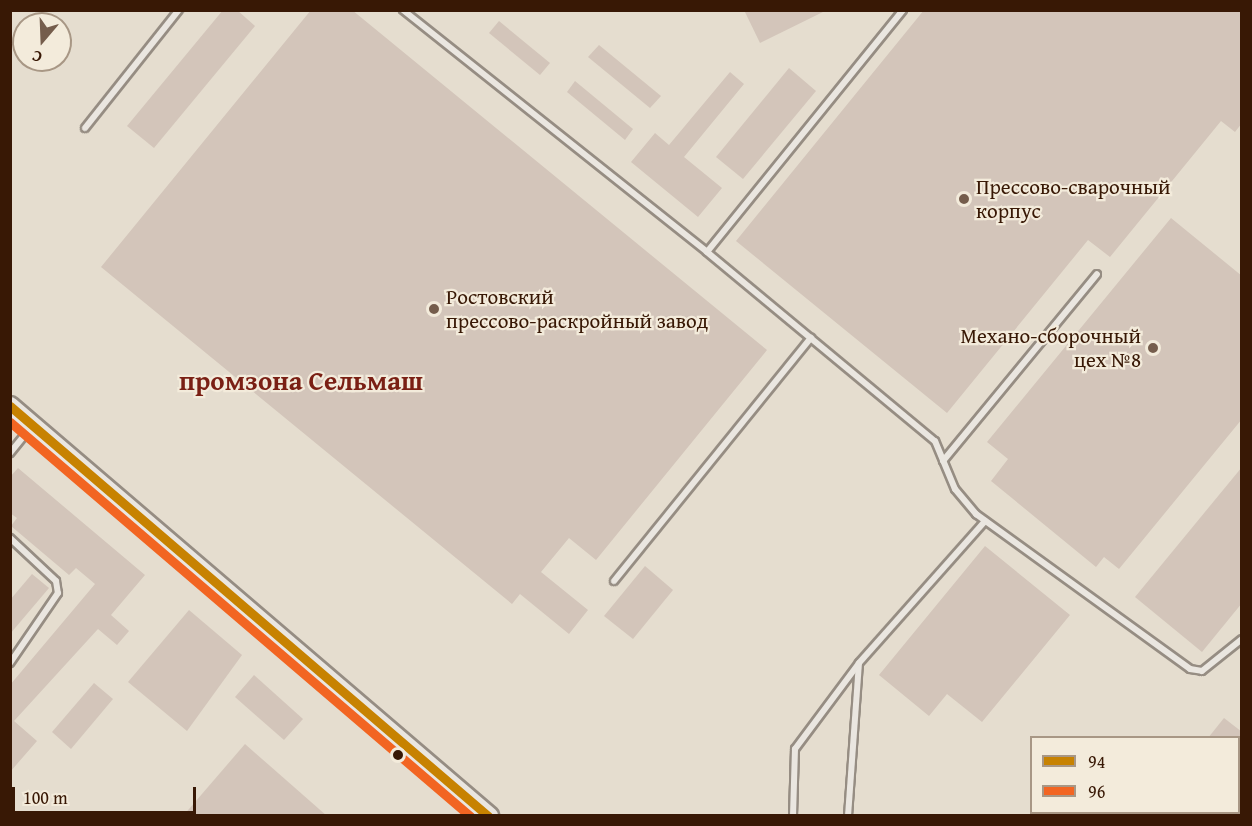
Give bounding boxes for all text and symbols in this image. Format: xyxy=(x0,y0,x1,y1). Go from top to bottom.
north arrow xyxy=(12,12,72,72)
text: С xyxy=(29,44,45,70)
place label: Прессово-сварочный корпус xyxy=(976,174,1170,224)
marker: Прессово-сварочный корпус xyxy=(957,192,971,206)
place label: Ростовский прессово-раскройный завод xyxy=(446,284,708,334)
marker: Ростовский прессово-раскройный завод xyxy=(427,302,441,316)
place label: Механо-сборочный цех №8 xyxy=(960,323,1141,373)
marker: Механо-сборочный цех №8 xyxy=(1146,341,1160,355)
district label: промзона Сельмаш xyxy=(179,365,423,397)
legend xyxy=(1030,736,1240,814)
text: 94 xyxy=(1088,748,1105,775)
unlabelled marker xyxy=(392,749,404,761)
scale bar xyxy=(15,775,200,813)
text: 96 xyxy=(1088,778,1105,805)
text: 100 m xyxy=(23,784,68,811)

